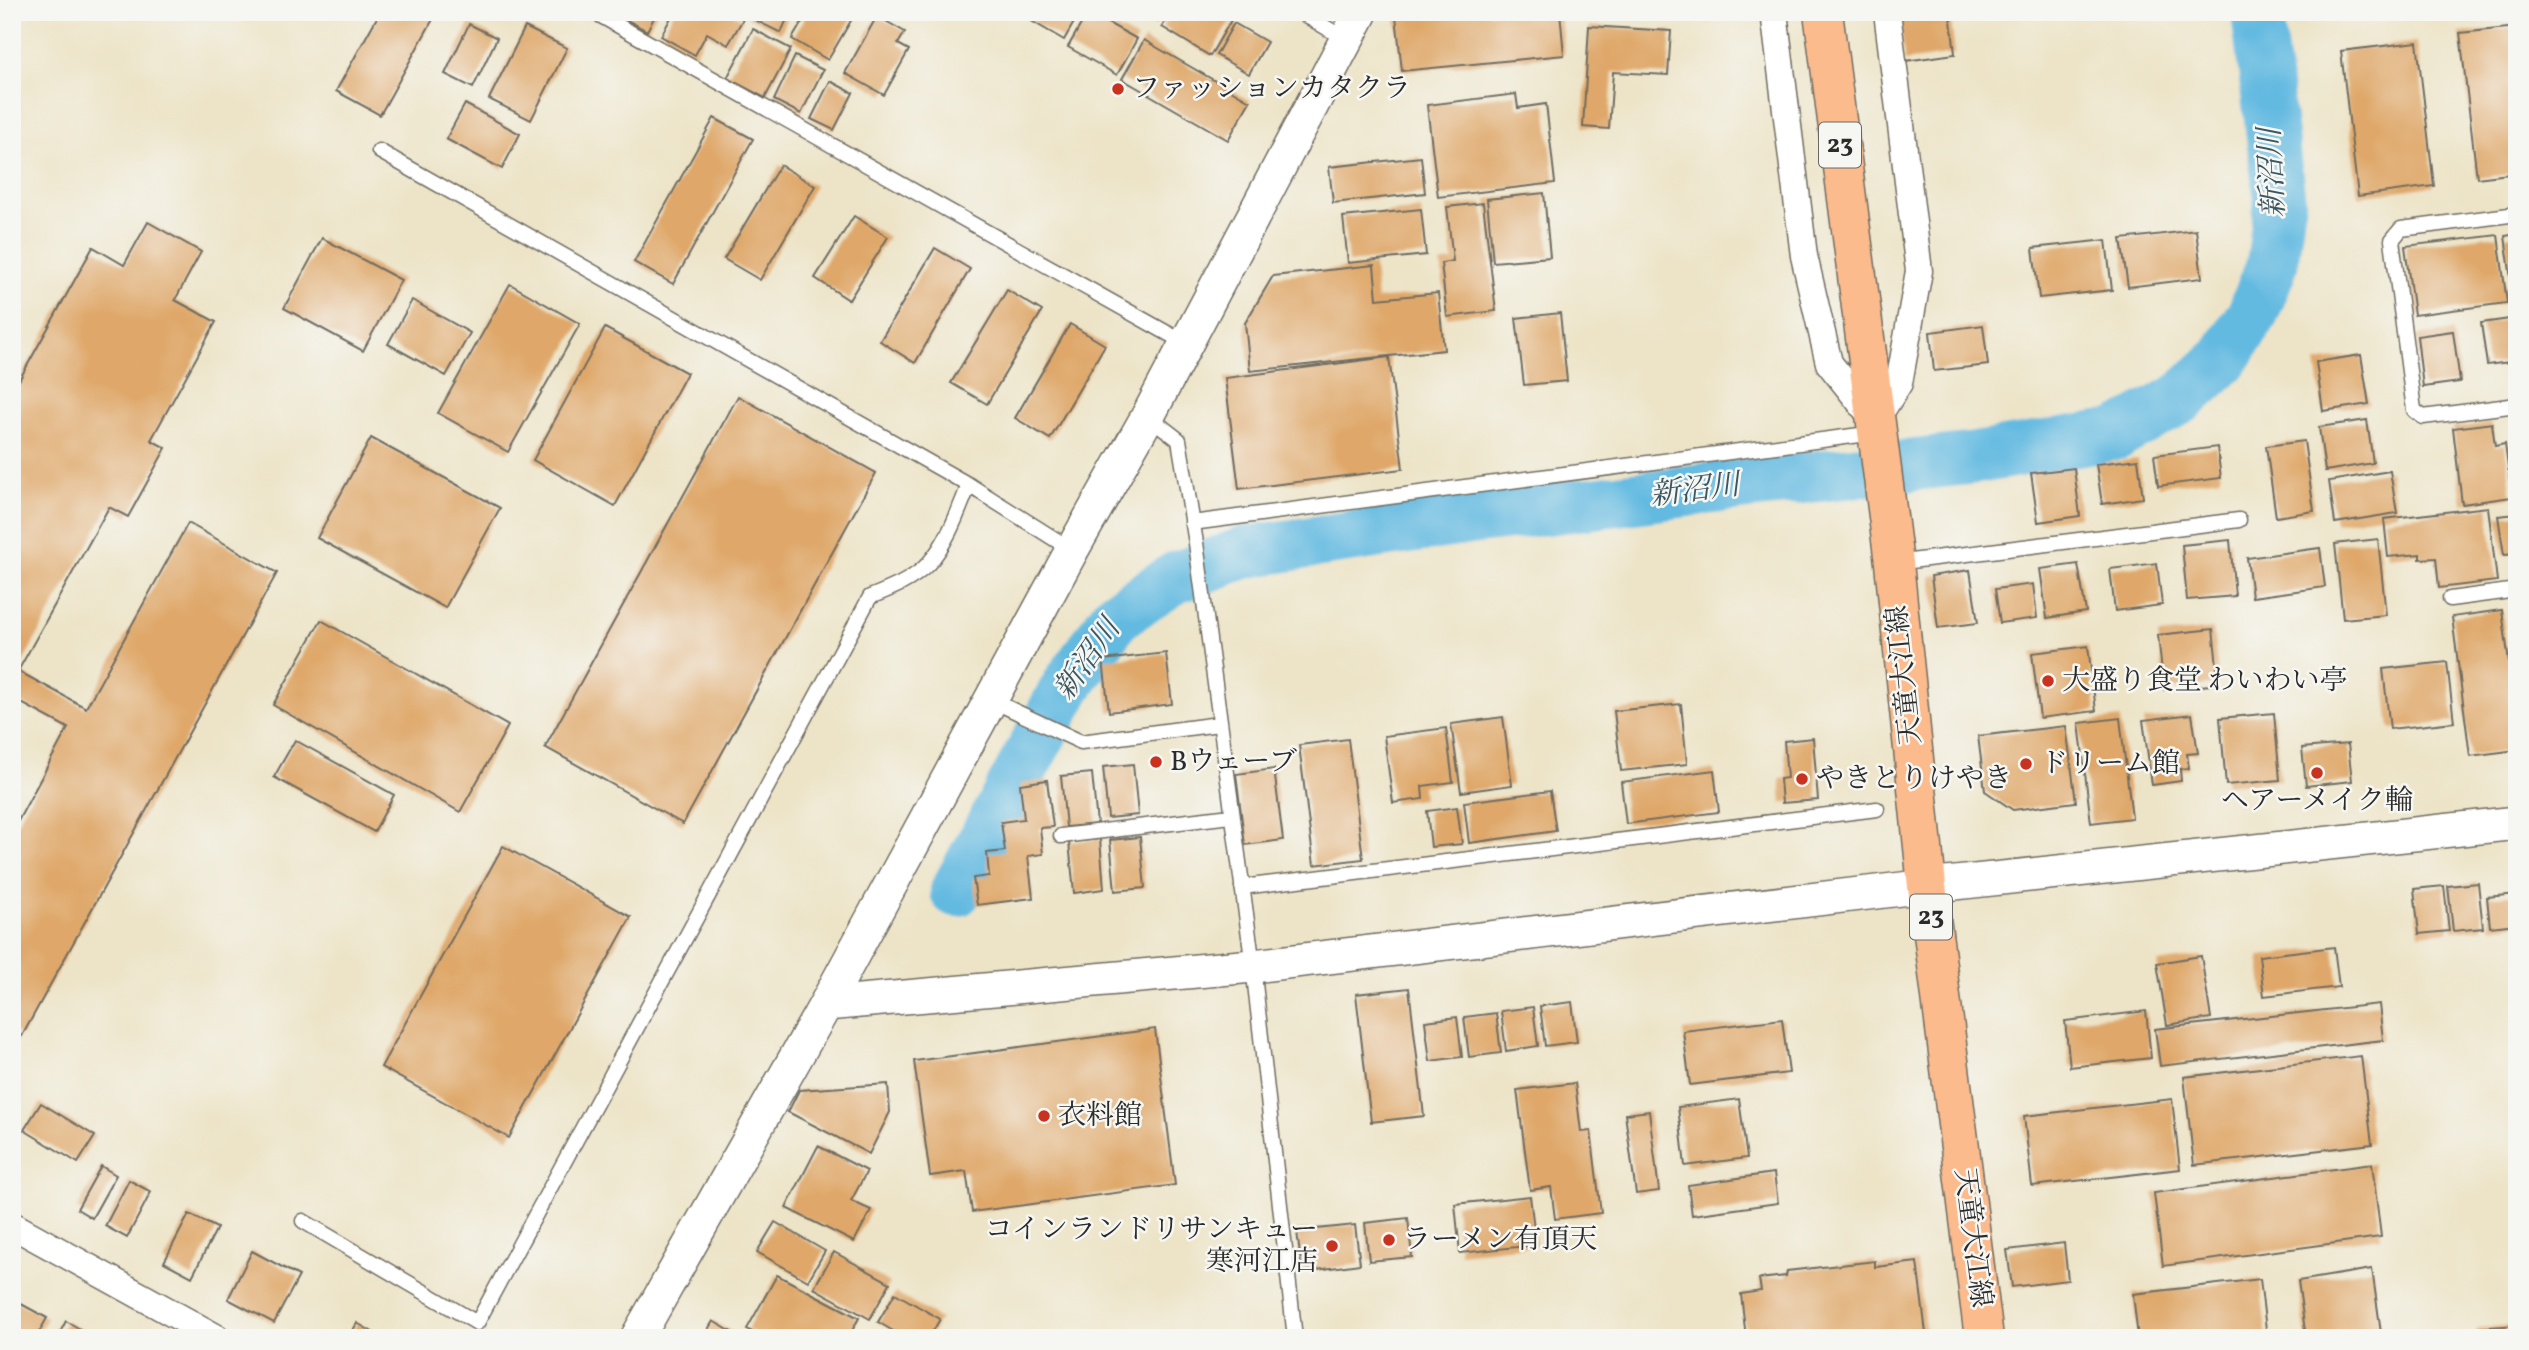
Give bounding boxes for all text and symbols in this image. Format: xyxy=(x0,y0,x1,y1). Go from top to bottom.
place label: ファッションカタクラ xyxy=(1132,70,1411,109)
marker: ファッションカタクラ xyxy=(1110,81,1126,97)
road number: 23 xyxy=(1819,122,1861,168)
water label: 新沼川 xyxy=(2250,124,2296,219)
water label: 新沼川 xyxy=(1648,464,1745,517)
street label: 天童大江線 xyxy=(1878,603,1932,747)
water label: 新沼川 xyxy=(1045,609,1133,709)
place label: 大盛り食堂 わいわい亭 xyxy=(2062,662,2348,701)
marker: 大盛り食堂 わいわい亭 xyxy=(2040,673,2056,689)
place label: Bウェーブ xyxy=(1170,743,1297,782)
place label: ドリーム館 xyxy=(2040,745,2180,784)
marker: Bウェーブ xyxy=(1148,754,1164,770)
marker: ドリーム館 xyxy=(2018,756,2034,772)
place label: やきとりけやき xyxy=(1816,760,2012,799)
marker: ヘアーメイク輪 xyxy=(2309,765,2325,781)
marker: やきとりけやき xyxy=(1794,771,1810,787)
place label: ヘアーメイク輪 xyxy=(2221,782,2413,821)
road number: 23 xyxy=(1910,894,1952,940)
place label: 衣料館 xyxy=(1058,1097,1142,1136)
marker: 衣料館 xyxy=(1036,1108,1052,1124)
street label: 天童大江線 xyxy=(1944,1166,2000,1310)
place label: コインランドリサンキュー 寒河江店 xyxy=(985,1211,1318,1282)
place label: ラーメン有頂天 xyxy=(1403,1221,1598,1260)
marker: ラーメン有頂天 xyxy=(1381,1232,1397,1248)
marker: コインランドリサンキュー 寒河江店 xyxy=(1324,1238,1340,1254)

